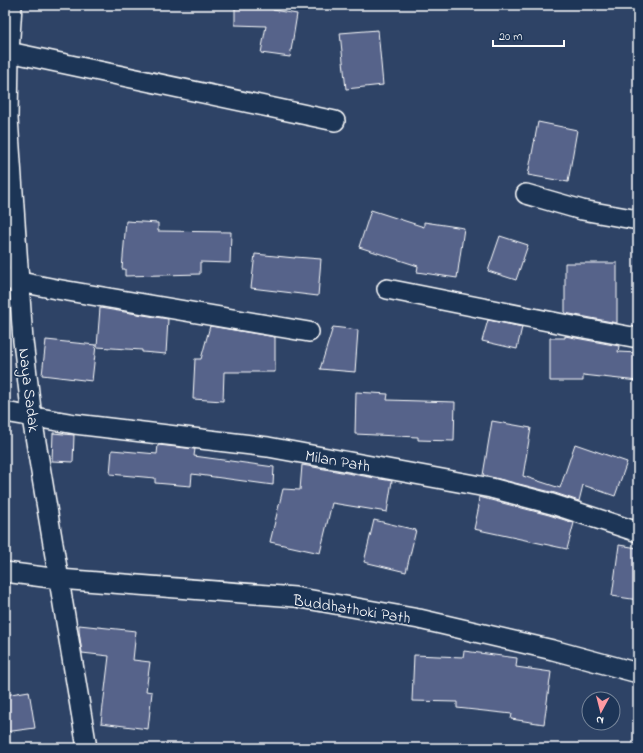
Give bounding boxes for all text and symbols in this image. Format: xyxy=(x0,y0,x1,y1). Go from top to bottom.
scale bar xyxy=(493,22,564,48)
text: 20 m xyxy=(499,28,522,46)
street label: Naya Sadak xyxy=(11,347,45,435)
street label: Milan Path xyxy=(303,444,372,479)
street label: Buddhathoki Path xyxy=(290,589,412,631)
north arrow xyxy=(581,691,621,731)
text: N xyxy=(595,712,605,728)

